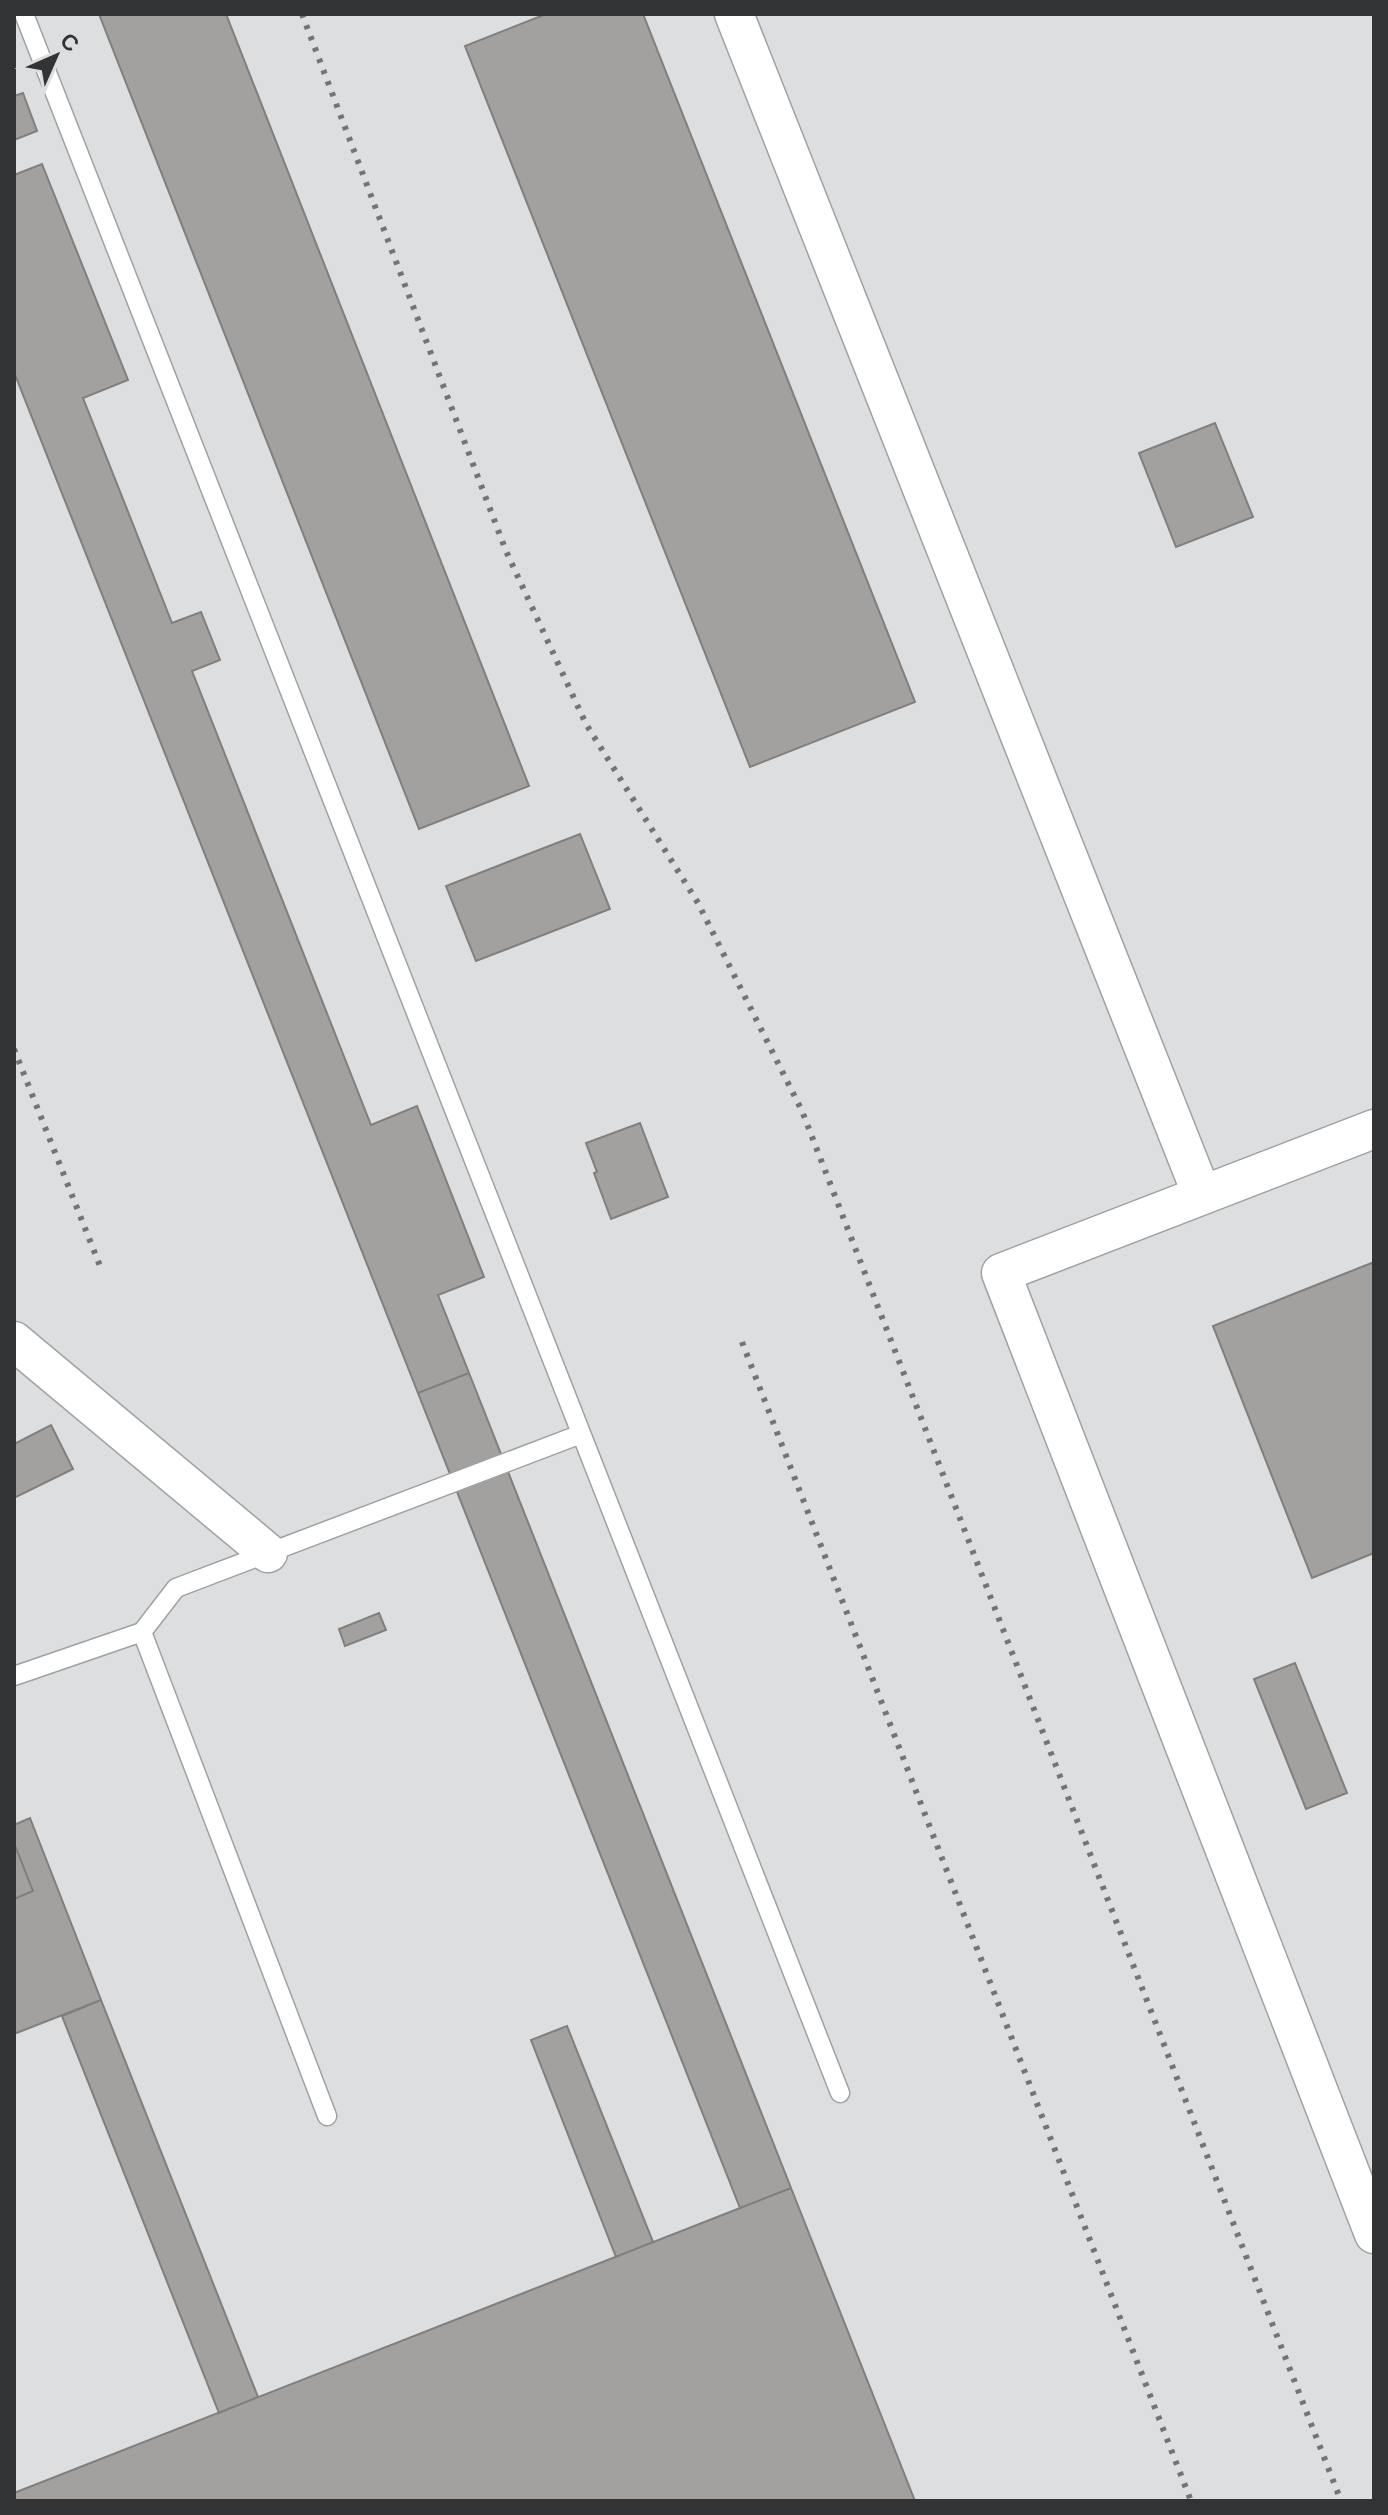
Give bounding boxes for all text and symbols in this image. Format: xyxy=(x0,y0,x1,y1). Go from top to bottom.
north arrow xyxy=(16,16,96,96)
text: С xyxy=(55,28,84,57)

